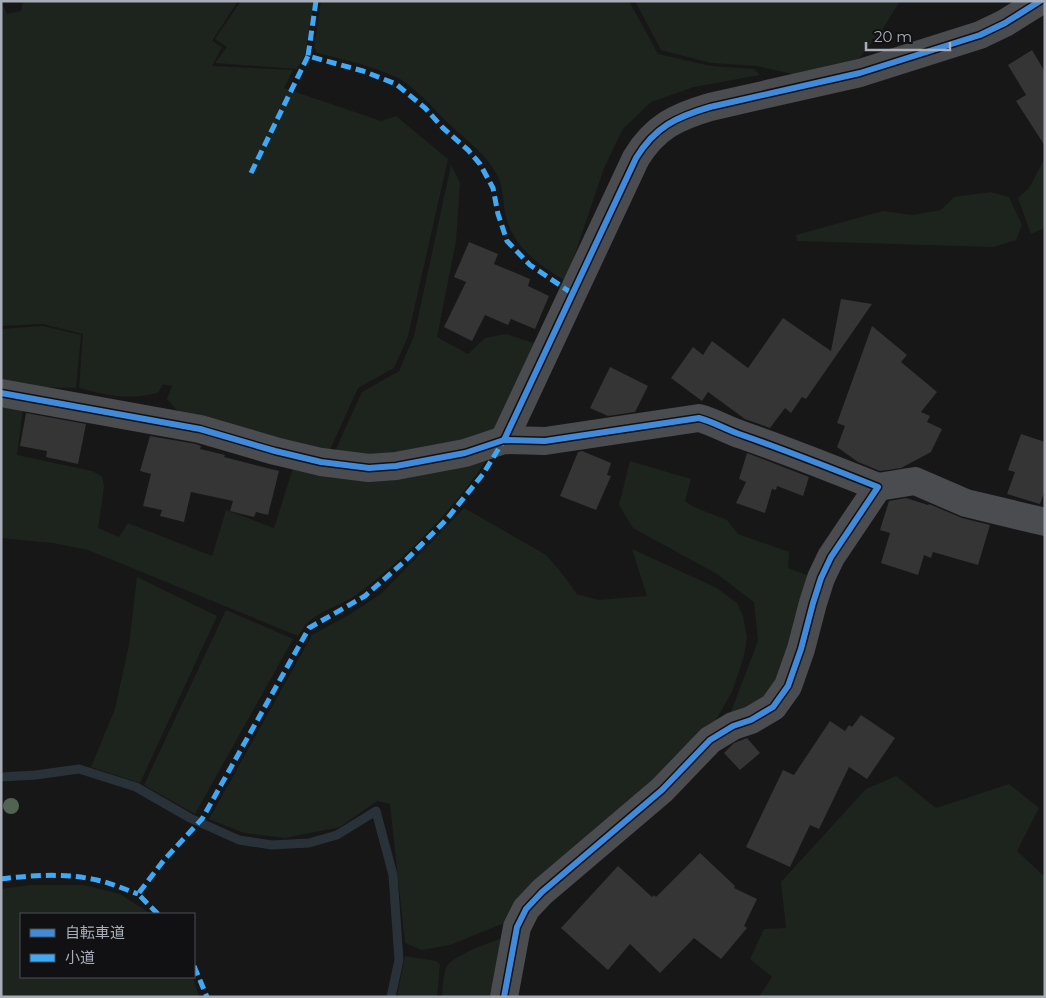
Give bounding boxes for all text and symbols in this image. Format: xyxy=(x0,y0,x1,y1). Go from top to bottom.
scale bar xyxy=(866,20,950,52)
text: 20 m xyxy=(874,27,912,46)
legend xyxy=(20,913,195,978)
text: 自転車道 xyxy=(65,923,125,942)
text: 小道 xyxy=(65,948,95,967)

